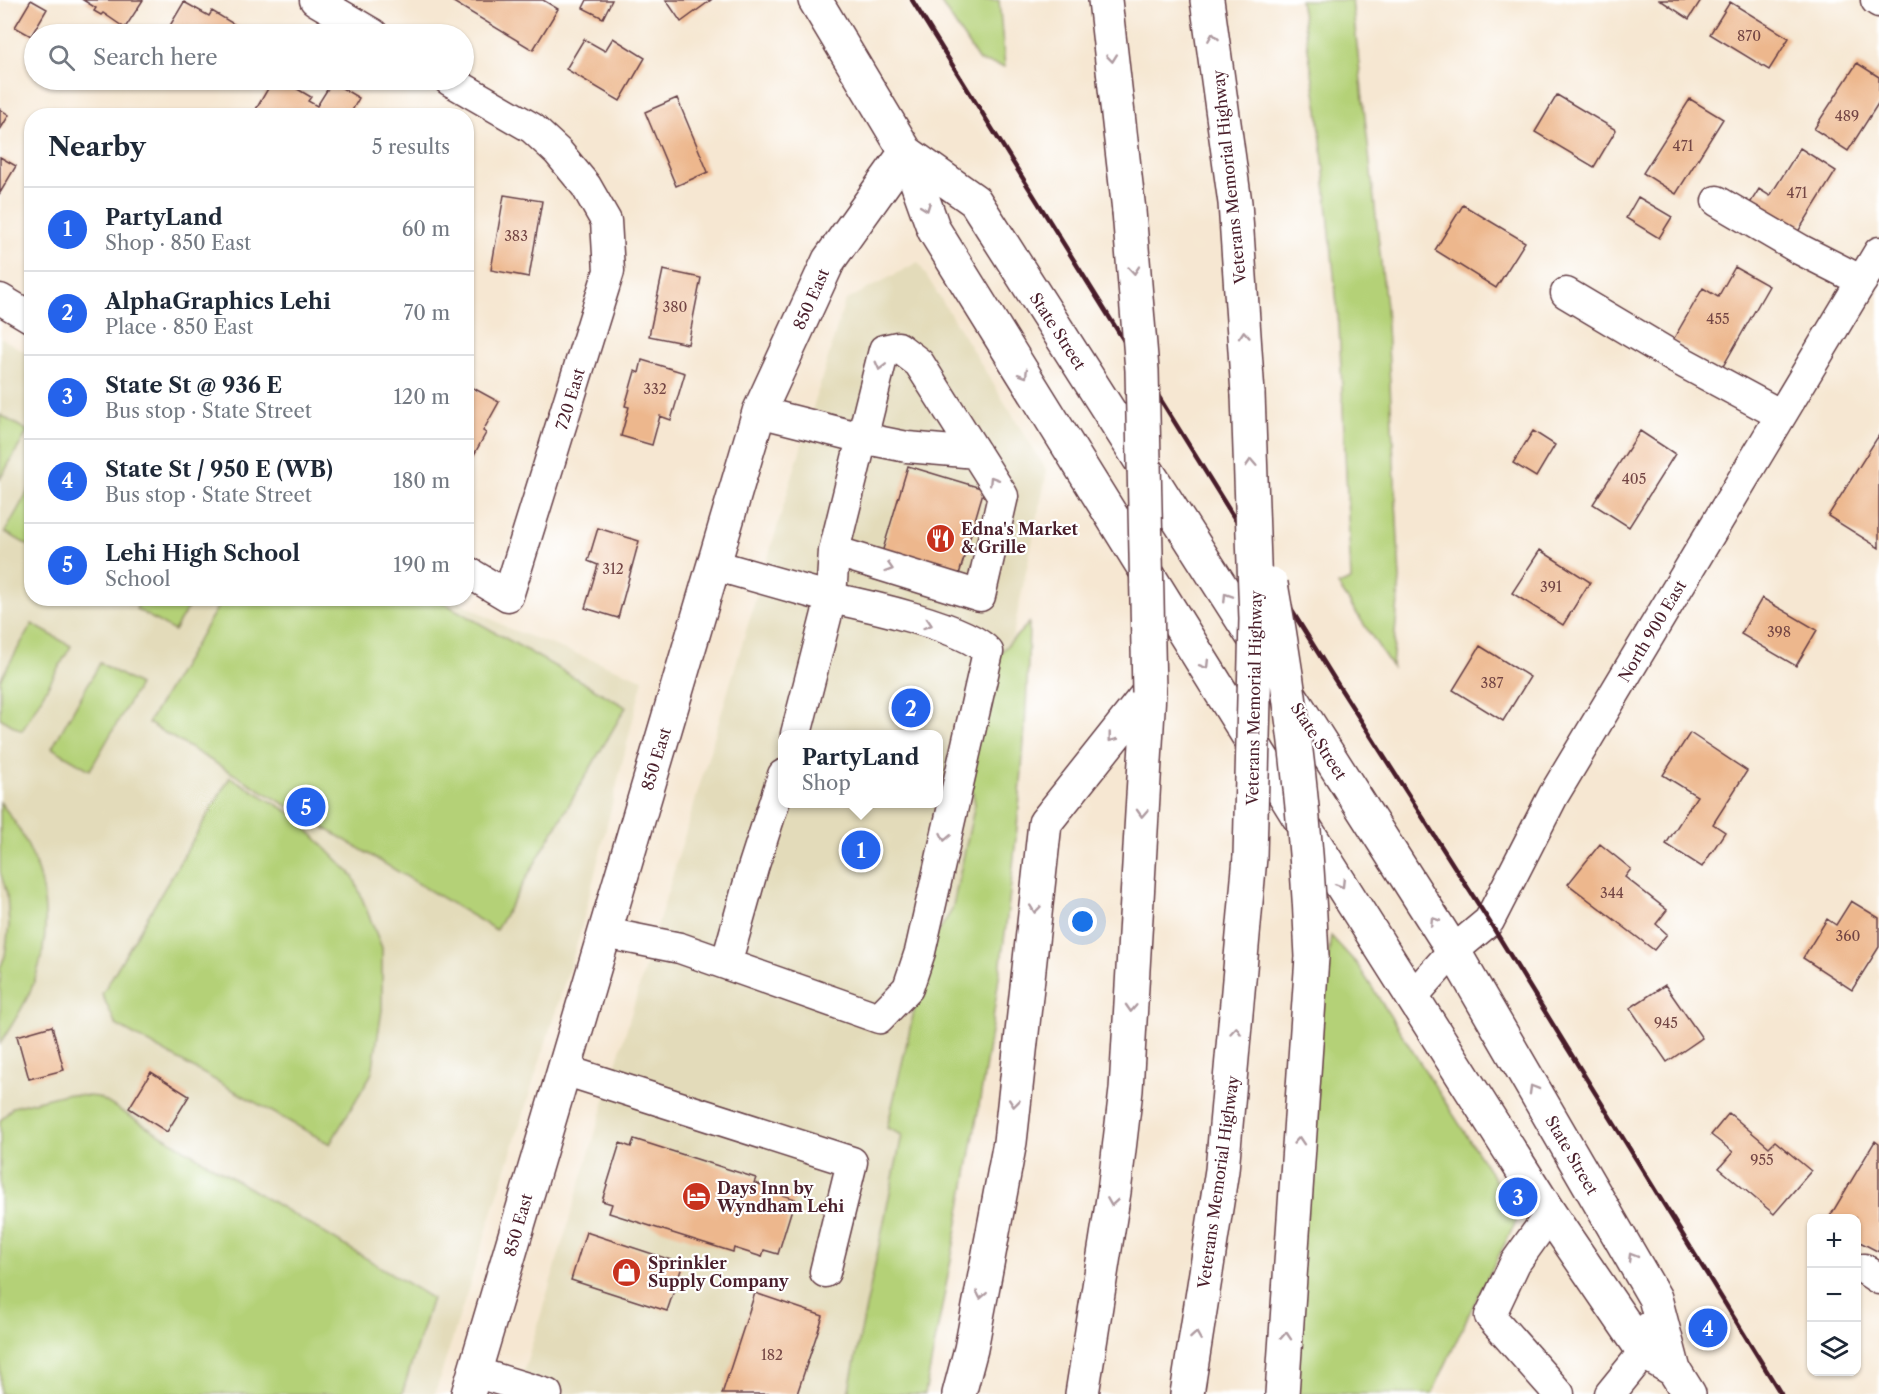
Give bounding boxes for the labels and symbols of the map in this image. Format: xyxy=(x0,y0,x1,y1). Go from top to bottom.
house number: 870 xyxy=(1737,27,1761,45)
one-way arrow xyxy=(1207,33,1220,43)
one-way arrow xyxy=(1105,54,1118,63)
street label: Veterans Memorial Highway xyxy=(1208,68,1250,286)
house number: 489 xyxy=(1835,107,1859,125)
house number: 471 xyxy=(1673,137,1694,155)
house number: 471 xyxy=(1787,184,1808,202)
one-way arrow xyxy=(918,201,931,211)
house number: 383 xyxy=(504,227,528,245)
street label: 850 East xyxy=(789,265,833,333)
one-way arrow xyxy=(1127,265,1140,274)
street label: State Street xyxy=(1026,289,1091,374)
house number: 380 xyxy=(663,298,688,316)
house number: 455 xyxy=(1706,310,1730,328)
one-way arrow xyxy=(1237,331,1250,340)
one-way arrow xyxy=(875,361,888,371)
street label: 720 East xyxy=(551,365,589,432)
one-way arrow xyxy=(1017,367,1028,378)
house number: 332 xyxy=(643,380,667,398)
one-way arrow xyxy=(1245,458,1258,467)
house number: 405 xyxy=(1622,470,1646,488)
one-way arrow xyxy=(990,476,1001,487)
place label: Edna's Market & Grille xyxy=(961,519,1079,557)
restaurant icon: Edna's Market & Grille xyxy=(924,522,956,554)
house number: 312 xyxy=(602,560,624,578)
one-way arrow xyxy=(884,561,894,573)
street label: North 900 East xyxy=(1614,576,1690,686)
house number: 391 xyxy=(1540,578,1562,596)
street label: Veterans Memorial Highway xyxy=(1242,589,1266,807)
one-way arrow xyxy=(1223,593,1235,603)
one-way arrow xyxy=(922,617,933,630)
house number: 398 xyxy=(1767,623,1791,641)
one-way arrow xyxy=(1197,659,1209,669)
house number: 387 xyxy=(1481,674,1504,692)
pin: 2 xyxy=(892,686,930,730)
street label: State Street xyxy=(1287,699,1352,784)
street label: 850 East xyxy=(637,725,675,793)
one-way arrow xyxy=(1109,731,1120,742)
pin: 5 xyxy=(286,784,326,830)
one-way arrow xyxy=(1135,809,1148,818)
pin: 1 xyxy=(842,828,880,872)
one-way arrow xyxy=(939,832,952,842)
one-way arrow xyxy=(1333,878,1345,888)
house number: 344 xyxy=(1600,884,1624,902)
one-way arrow xyxy=(1030,904,1042,913)
your location xyxy=(1068,907,1097,936)
one-way arrow xyxy=(1429,917,1441,927)
house number: 360 xyxy=(1836,927,1861,945)
one-way arrow xyxy=(1124,1003,1137,1012)
house number: 945 xyxy=(1654,1014,1678,1032)
one-way arrow xyxy=(1229,1027,1242,1036)
street label: Veterans Memorial Highway xyxy=(1193,1073,1243,1291)
one-way arrow xyxy=(1529,1085,1541,1095)
one-way arrow xyxy=(1008,1098,1021,1107)
street label: State Street xyxy=(1541,1112,1603,1198)
one-way arrow xyxy=(1293,1137,1306,1146)
house number: 955 xyxy=(1750,1151,1774,1169)
pin: 3 xyxy=(1498,1174,1538,1220)
place label: Days Inn by Wyndham Lehi xyxy=(716,1178,845,1216)
hotel icon: Days Inn by Wyndham Lehi xyxy=(680,1181,712,1213)
street label: 850 East xyxy=(499,1191,537,1259)
one-way arrow xyxy=(1107,1197,1119,1207)
place label: Sprinkler Supply Company xyxy=(648,1253,790,1291)
one-way arrow xyxy=(1627,1253,1639,1263)
shop icon: Sprinkler Supply Company xyxy=(611,1256,643,1288)
one-way arrow xyxy=(975,1289,988,1299)
pin: 4 xyxy=(1688,1306,1728,1350)
one-way arrow xyxy=(1279,1331,1292,1340)
one-way arrow xyxy=(1190,1332,1202,1341)
house number: 182 xyxy=(761,1346,783,1364)

